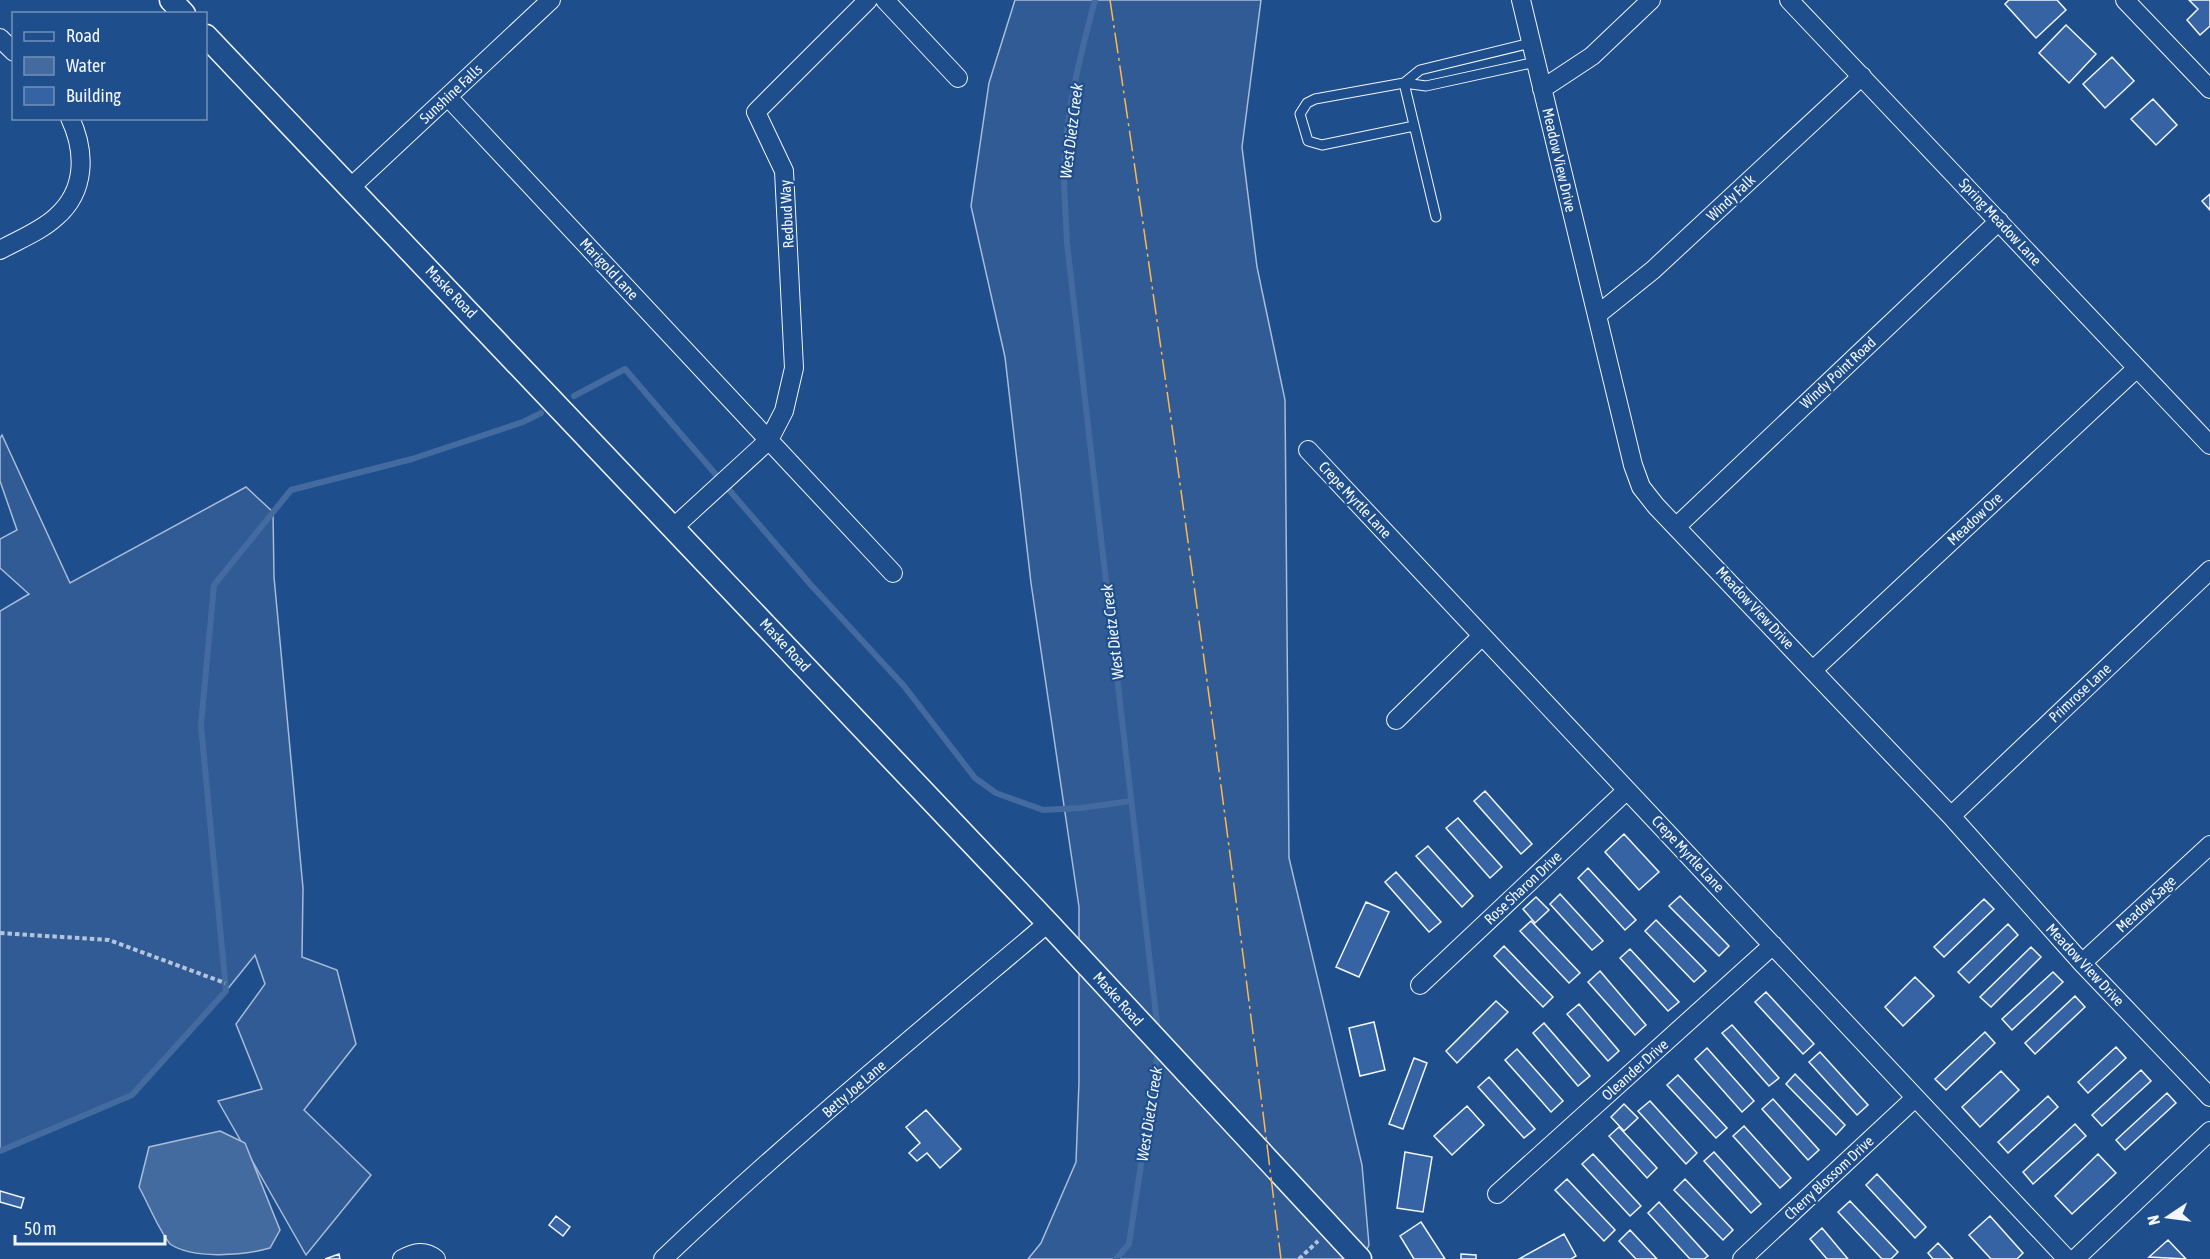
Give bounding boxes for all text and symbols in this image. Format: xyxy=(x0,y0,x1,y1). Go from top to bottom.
legend xyxy=(12,12,207,120)
text: Road xyxy=(66,25,100,46)
text: Water xyxy=(66,55,106,76)
street label: Sunshine Falls xyxy=(416,60,485,127)
water label: West Dietz Creek xyxy=(1056,81,1086,180)
text: Building xyxy=(66,85,121,106)
street label: Meadow View Drive xyxy=(1539,106,1580,214)
street label: Windy Falk xyxy=(1703,171,1759,224)
street label: Spring Meadow Lane xyxy=(1956,175,2045,269)
street label: Redbud Way xyxy=(776,179,797,249)
street label: Marigold Lane xyxy=(577,234,642,303)
street label: Maske Road xyxy=(422,262,480,321)
street label: Windy Point Road xyxy=(1796,333,1879,412)
street label: Crepe Myrtle Lane xyxy=(1316,458,1395,542)
street label: Meadow Ore xyxy=(1944,489,2006,548)
street label: Meadow View Drive xyxy=(1713,563,1798,653)
water label: West Dietz Creek xyxy=(1097,582,1127,681)
street label: Maske Road xyxy=(757,615,814,675)
street label: Primrose Lane xyxy=(2045,660,2114,726)
street label: Crepe Myrtle Lane xyxy=(1649,812,1728,896)
street label: Rose Sharon Drive xyxy=(1481,847,1565,928)
street label: Meadow Sage xyxy=(2112,872,2179,935)
street label: Meadow View Drive xyxy=(2043,920,2128,1010)
street label: Maske Road xyxy=(1090,968,1147,1029)
street label: Oleander Drive xyxy=(1598,1035,1671,1104)
street label: Betty Joe Lane xyxy=(819,1056,889,1121)
water label: West Dietz Creek xyxy=(1133,1064,1166,1163)
street label: Cherry Blossom Drive xyxy=(1781,1132,1877,1223)
north arrow xyxy=(2138,1187,2198,1247)
scale bar xyxy=(15,1208,165,1246)
text: N xyxy=(2144,1214,2163,1227)
text: 50 m xyxy=(24,1218,56,1239)

